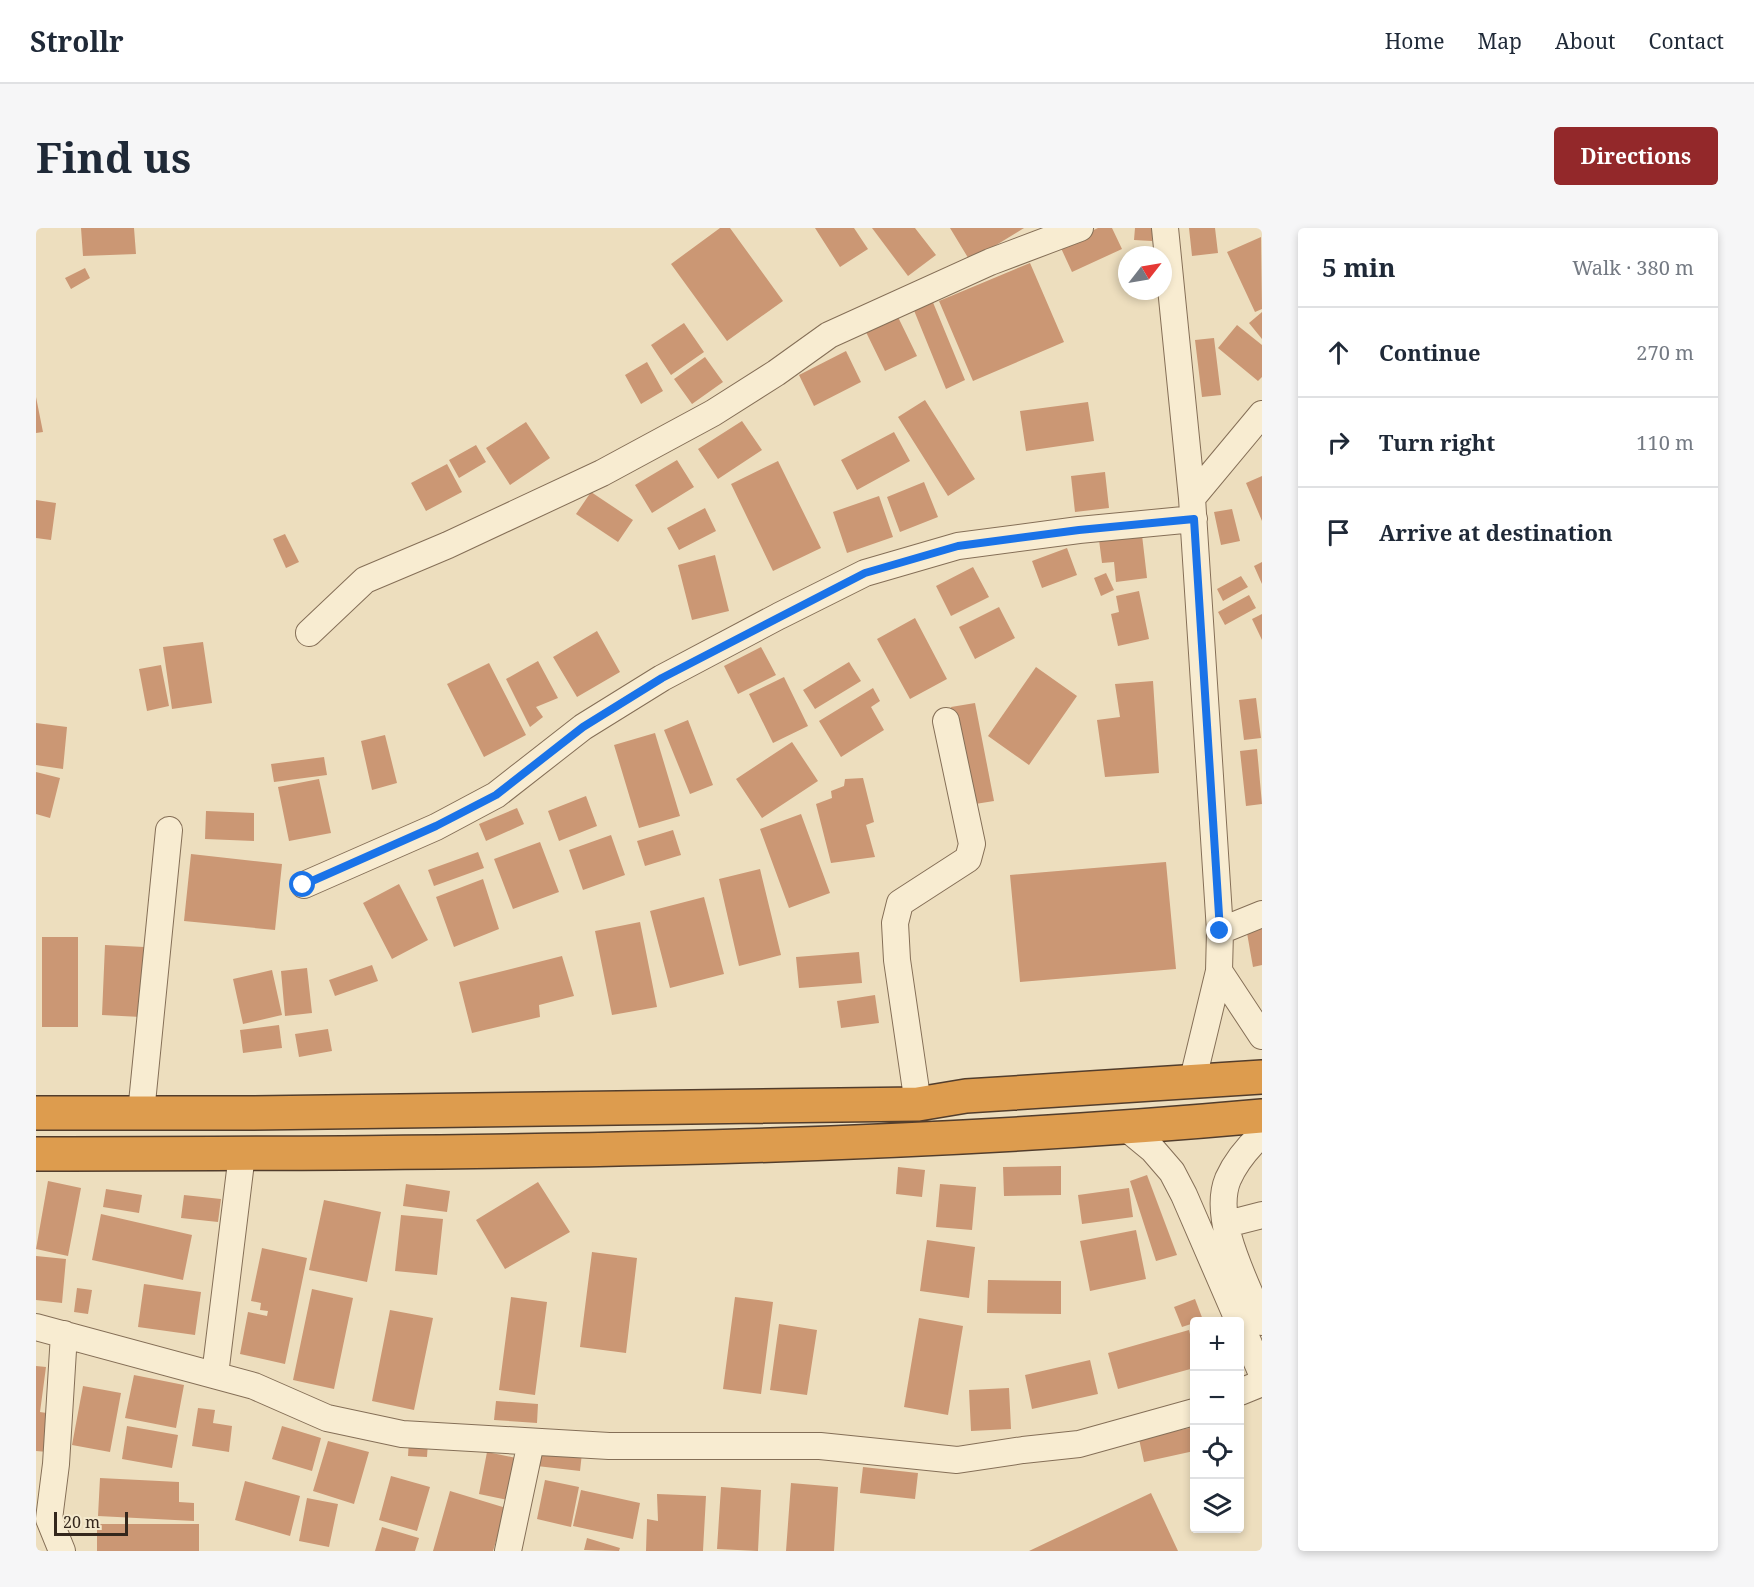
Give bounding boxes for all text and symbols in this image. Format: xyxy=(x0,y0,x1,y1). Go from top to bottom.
text: Strollr xyxy=(30,22,124,60)
text: Home xyxy=(1385,27,1445,55)
text: Map xyxy=(1478,27,1522,55)
text: About xyxy=(1555,27,1616,55)
text: Contact xyxy=(1649,27,1724,55)
button: Directions xyxy=(1554,127,1718,185)
text: Find us xyxy=(36,128,191,185)
north arrow xyxy=(1118,246,1172,300)
text: 5 min xyxy=(1322,249,1396,285)
text: Walk · 380 m xyxy=(1572,254,1694,281)
icon: ahead xyxy=(1322,336,1355,369)
text: Continue xyxy=(1379,337,1481,367)
text: 270 m xyxy=(1636,339,1694,366)
icon: right xyxy=(1322,426,1355,459)
text: Turn right xyxy=(1379,427,1495,457)
text: 110 m xyxy=(1636,429,1694,456)
icon: arrive xyxy=(1322,516,1355,549)
text: Arrive at destination xyxy=(1379,517,1613,547)
route start xyxy=(289,871,315,897)
route end xyxy=(1206,917,1232,943)
map controls xyxy=(1190,1317,1244,1533)
button: + xyxy=(1190,1317,1244,1371)
button: − xyxy=(1190,1371,1244,1425)
button: locate xyxy=(1190,1425,1244,1479)
button: layers xyxy=(1190,1479,1244,1533)
scale bar xyxy=(54,1509,128,1536)
text: 20 m xyxy=(63,1511,100,1533)

